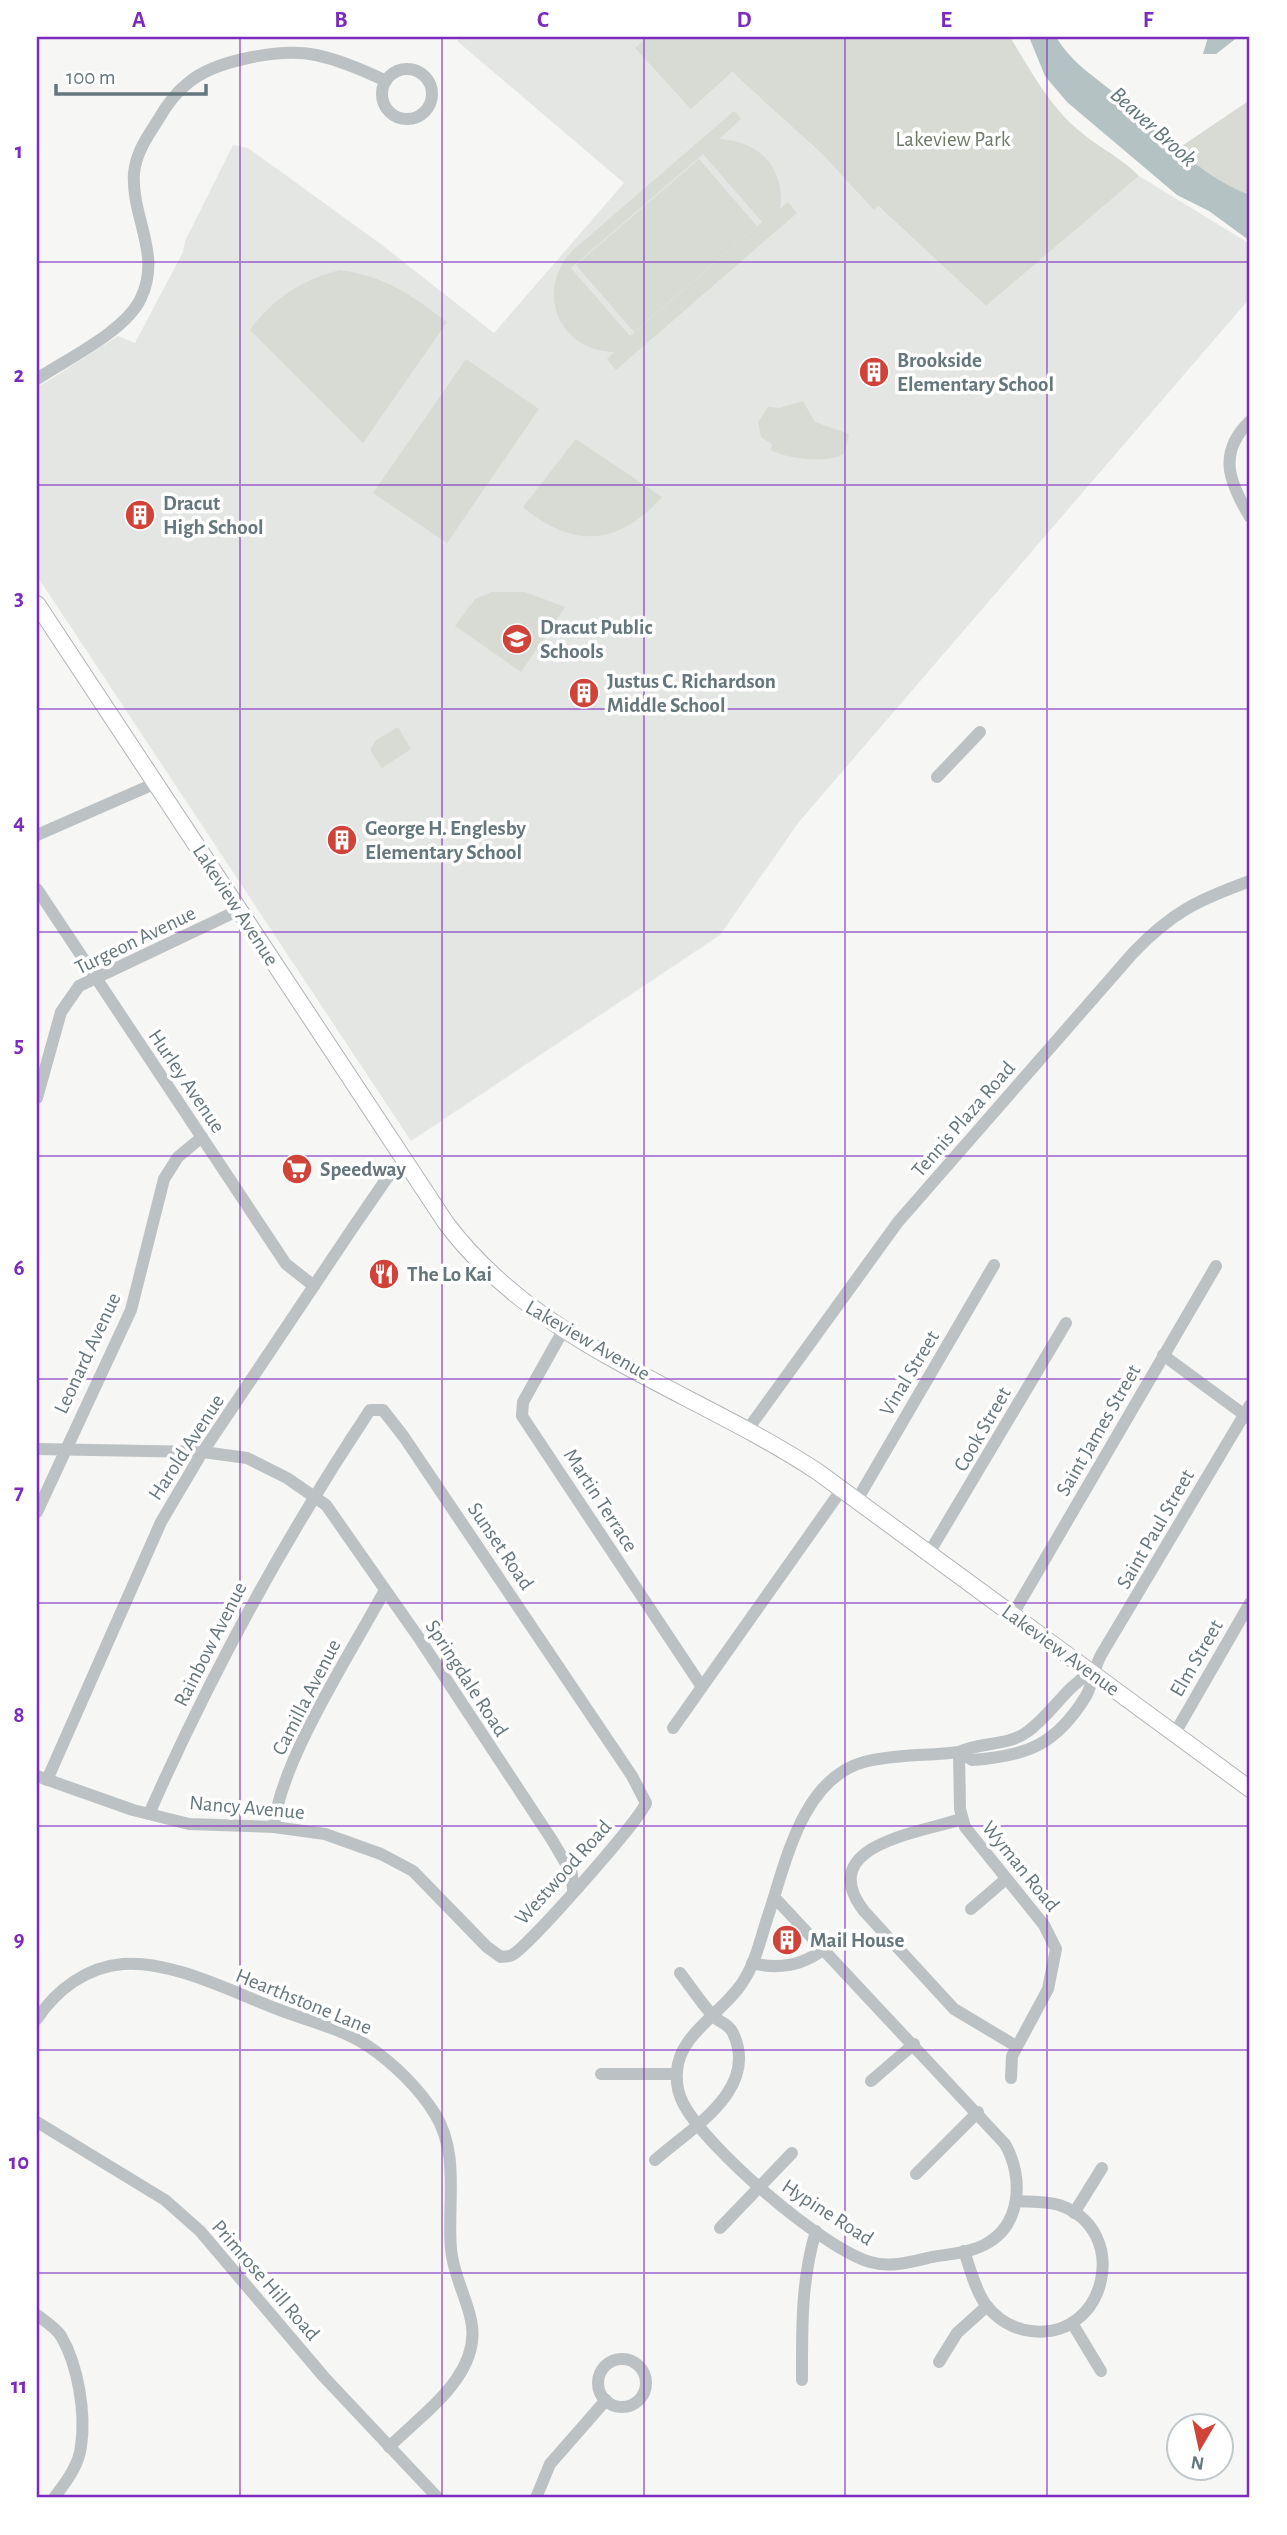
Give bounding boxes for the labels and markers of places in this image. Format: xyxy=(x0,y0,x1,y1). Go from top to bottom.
place label: Brookside Elementary School xyxy=(897,350,1054,395)
building icon: Brookside Elementary School xyxy=(857,355,891,389)
place label: Dracut High School xyxy=(163,493,264,538)
building icon: Dracut High School xyxy=(123,498,157,532)
place label: Dracut Public Schools xyxy=(540,617,653,662)
school or university icon: Dracut Public Schools xyxy=(500,622,534,656)
place label: Justus C. Richardson Middle School xyxy=(607,671,776,716)
building icon: Justus C. Richardson Middle School xyxy=(567,676,601,710)
place label: George H. Englesby Elementary School xyxy=(365,818,526,863)
building icon: George H. Englesby Elementary School xyxy=(325,823,359,857)
supermarket icon: Speedway xyxy=(280,1152,314,1186)
place label: Speedway xyxy=(320,1159,407,1180)
restaurant icon: The Lo Kai xyxy=(367,1257,401,1291)
place label: The Lo Kai xyxy=(407,1264,492,1285)
building icon: Mail House xyxy=(770,1923,804,1957)
place label: Mail House xyxy=(810,1930,904,1951)

